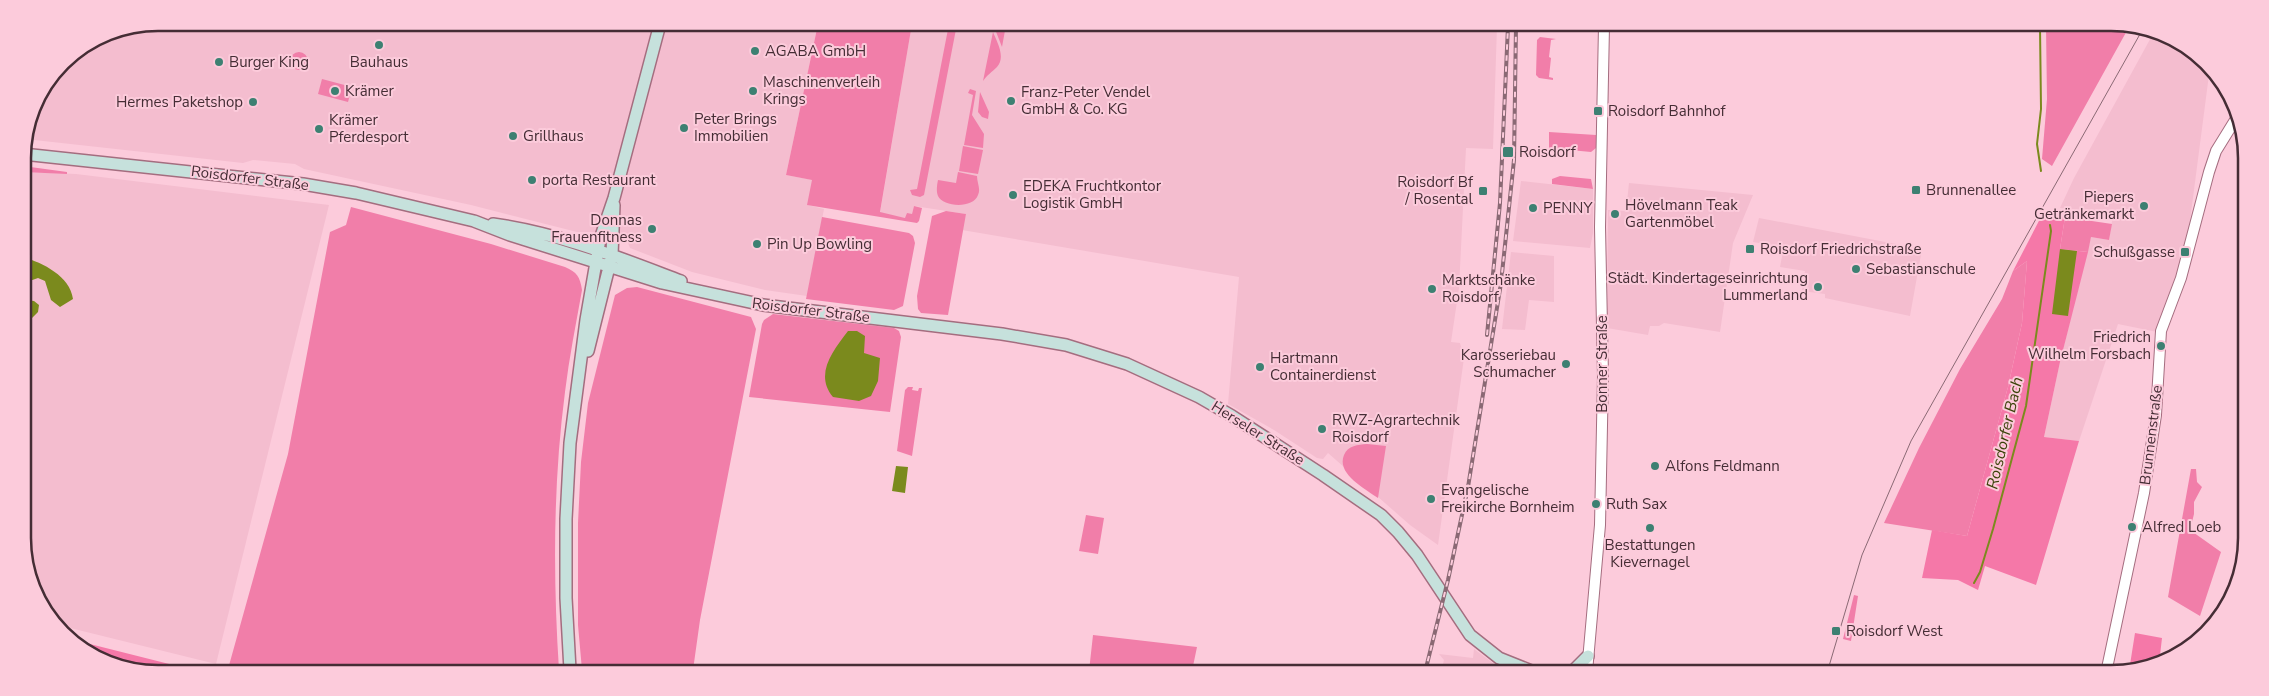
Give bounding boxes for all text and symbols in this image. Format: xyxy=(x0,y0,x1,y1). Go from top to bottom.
marker: Bauhaus xyxy=(373,39,385,51)
place label: AGABA GmbH xyxy=(765,41,866,61)
marker: AGABA GmbH xyxy=(749,45,761,57)
place label: Burger King xyxy=(229,52,309,72)
place label: Bauhaus xyxy=(350,52,408,72)
marker: Burger King xyxy=(213,56,225,68)
place label: Maschinenverleih Krings xyxy=(763,72,880,109)
place label: Krämer xyxy=(345,81,394,101)
place label: Franz-Peter Vendel GmbH & Co. KG xyxy=(1021,82,1151,119)
marker: Krämer xyxy=(329,85,341,97)
marker: Maschinenverleih Krings xyxy=(747,85,759,97)
place label: Hermes Paketshop xyxy=(116,92,243,112)
marker: Franz-Peter Vendel GmbH & Co. KG xyxy=(1005,95,1017,107)
marker: Hermes Paketshop xyxy=(247,96,259,108)
place label: Roisdorf Bahnhof xyxy=(1608,101,1727,121)
marker: Roisdorf Bahnhof xyxy=(1592,105,1604,117)
place label: Peter Brings Immobilien xyxy=(694,109,777,146)
place label: Krämer Pferdesport xyxy=(329,110,409,147)
marker: Peter Brings Immobilien xyxy=(678,122,690,134)
marker: Krämer Pferdesport xyxy=(313,123,325,135)
place label: Grillhaus xyxy=(523,126,584,146)
marker: Grillhaus xyxy=(507,130,519,142)
place label: Roisdorf xyxy=(1519,142,1577,162)
marker: Roisdorf xyxy=(1501,145,1515,159)
street label: Roisdorfer Straße xyxy=(190,161,310,195)
place label: porta Restaurant xyxy=(542,170,656,190)
place label: Roisdorf Bf / Rosental xyxy=(1397,172,1474,209)
marker: porta Restaurant xyxy=(526,174,538,186)
place label: EDEKA Fruchtkontor Logistik GmbH xyxy=(1023,176,1162,213)
place label: Brunnenallee xyxy=(1926,180,2016,200)
marker: Brunnenallee xyxy=(1910,184,1922,196)
marker: Roisdorf Bf / Rosental xyxy=(1477,185,1489,197)
place label: Piepers Getränkemarkt xyxy=(2034,187,2135,224)
marker: EDEKA Fruchtkontor Logistik GmbH xyxy=(1007,189,1019,201)
place label: Hövelmann Teak Gartenmöbel xyxy=(1625,195,1738,232)
place label: PENNY xyxy=(1543,198,1593,218)
marker: Piepers Getränkemarkt xyxy=(2138,200,2150,212)
marker: PENNY xyxy=(1527,202,1539,214)
marker: Hövelmann Teak Gartenmöbel xyxy=(1609,208,1621,220)
place label: Donnas Frauenfitness xyxy=(551,210,642,247)
marker: Donnas Frauenfitness xyxy=(646,223,658,235)
place label: Pin Up Bowling xyxy=(767,234,872,254)
marker: Pin Up Bowling xyxy=(751,238,763,250)
place label: Roisdorf Friedrichstraße xyxy=(1760,239,1921,259)
place label: Schußgasse xyxy=(2094,242,2175,262)
marker: Roisdorf Friedrichstraße xyxy=(1744,243,1756,255)
marker: Schußgasse xyxy=(2179,246,2191,258)
place label: Sebastianschule xyxy=(1866,259,1976,279)
marker: Sebastianschule xyxy=(1850,263,1862,275)
place label: Städt. Kindertageseinrichtung Lummerland xyxy=(1608,268,1808,305)
place label: Marktschänke Roisdorf xyxy=(1442,270,1535,307)
marker: Städt. Kindertageseinrichtung Lummerland xyxy=(1812,281,1824,293)
marker: Marktschänke Roisdorf xyxy=(1426,283,1438,295)
street label: Roisdorfer Straße xyxy=(751,293,871,327)
street label: Bonner Straße xyxy=(1592,315,1612,413)
place label: Friedrich Wilhelm Forsbach xyxy=(2028,327,2151,364)
marker: Friedrich Wilhelm Forsbach xyxy=(2155,340,2167,352)
place label: Karosseriebau Schumacher xyxy=(1461,345,1557,382)
place label: Hartmann Containerdienst xyxy=(1270,348,1377,385)
marker: Karosseriebau Schumacher xyxy=(1560,358,1572,370)
marker: Hartmann Containerdienst xyxy=(1254,361,1266,373)
water label: Roisdorfer Bach xyxy=(1981,375,2029,491)
street label: Brunnenstraße xyxy=(2135,384,2167,486)
street label: Herseler Straße xyxy=(1208,396,1308,470)
place label: RWZ-Agrartechnik Roisdorf xyxy=(1332,410,1460,447)
marker: RWZ-Agrartechnik Roisdorf xyxy=(1316,423,1328,435)
place label: Alfons Feldmann xyxy=(1665,456,1780,476)
marker: Alfons Feldmann xyxy=(1649,460,1661,472)
place label: Evangelische Freikirche Bornheim xyxy=(1441,480,1575,517)
marker: Evangelische Freikirche Bornheim xyxy=(1425,493,1437,505)
place label: Ruth Sax xyxy=(1606,494,1667,514)
marker: Ruth Sax xyxy=(1590,498,1602,510)
place label: Alfred Loeb xyxy=(2142,517,2222,537)
marker: Alfred Loeb xyxy=(2126,521,2138,533)
marker: Bestattungen Kievernagel xyxy=(1644,522,1656,534)
place label: Bestattungen Kievernagel xyxy=(1605,535,1696,572)
place label: Roisdorf West xyxy=(1846,621,1943,641)
marker: Roisdorf West xyxy=(1830,625,1842,637)

